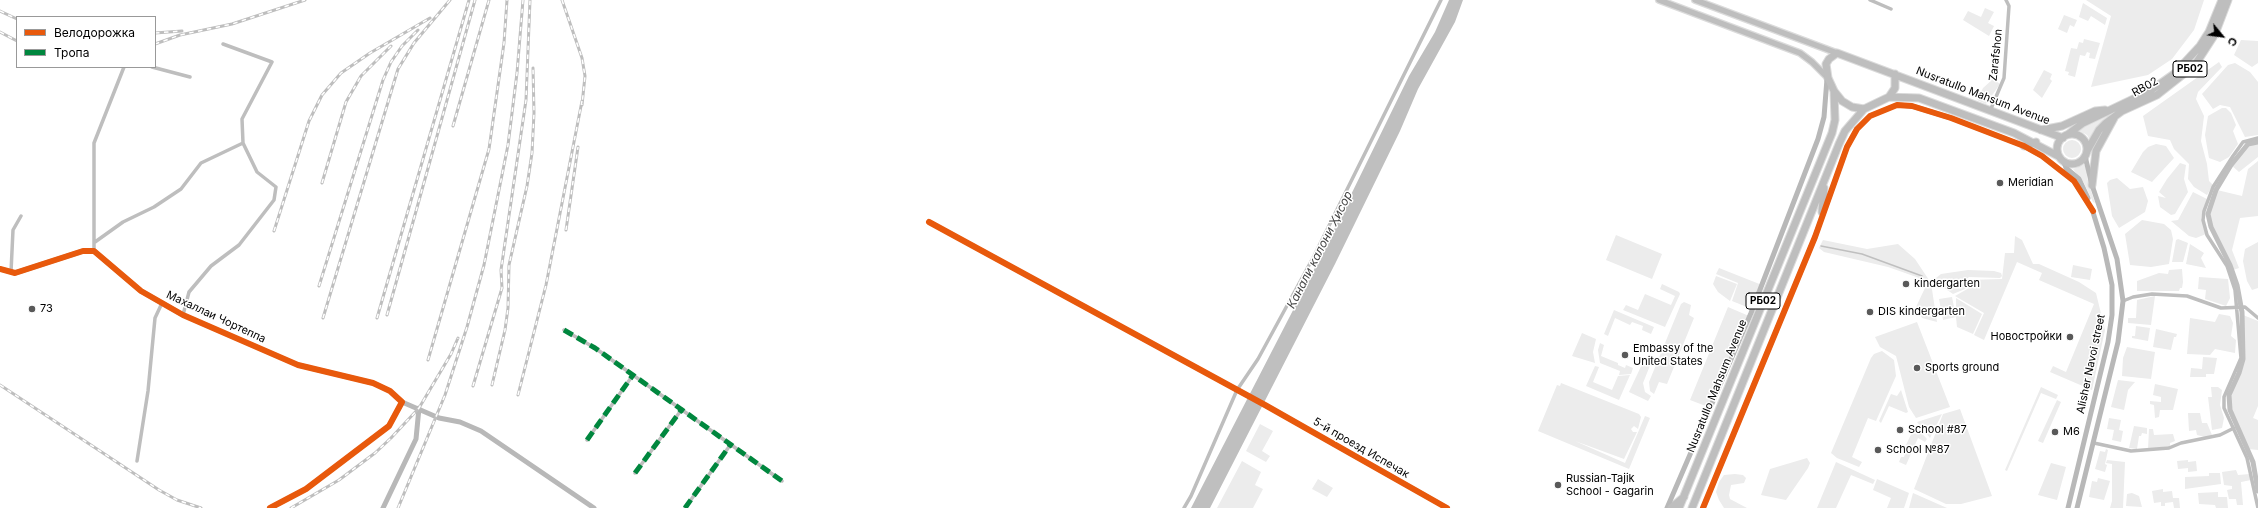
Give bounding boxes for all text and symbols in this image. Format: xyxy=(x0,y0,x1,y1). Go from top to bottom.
legend xyxy=(16,16,156,68)
north arrow xyxy=(2202,16,2242,56)
text: Велодорожка xyxy=(54,25,135,40)
street label: Zarafshon xyxy=(1987,28,2005,82)
text: С xyxy=(2224,35,2241,49)
text: Тропа xyxy=(54,45,89,60)
road number: РБ02 xyxy=(2173,61,2207,77)
street label: Nusratullo Mahsum Avenue xyxy=(1914,64,2052,128)
street label: RB02 xyxy=(2130,74,2160,100)
place label: Meridian xyxy=(2008,176,2053,190)
marker: Meridian xyxy=(1995,178,2005,188)
water label: Канали калони Ҳисор xyxy=(1284,189,1356,311)
place label: kindergarten xyxy=(1914,277,1980,291)
marker: kindergarten xyxy=(1901,279,1911,289)
street label: Махаллаи Чортеппа xyxy=(164,288,268,346)
road number: РБ02 xyxy=(1746,293,1780,309)
place label: 73 xyxy=(40,302,53,316)
marker: 73 xyxy=(27,304,37,314)
place label: DIS kindergarten xyxy=(1878,305,1965,319)
marker: DIS kindergarten xyxy=(1865,307,1875,317)
street label: Alisher Navoi street xyxy=(2074,313,2108,415)
street label: Nusratullo Mahsum Avenue xyxy=(1684,318,1750,454)
place label: Новостройки xyxy=(1991,330,2062,344)
marker: Новостройки xyxy=(2065,332,2075,342)
place label: Embassy of the United States xyxy=(1633,342,1713,368)
marker: Embassy of the United States xyxy=(1620,350,1630,360)
place label: Sports ground xyxy=(1925,361,1999,375)
marker: Sports ground xyxy=(1912,363,1922,373)
street label: 5-й проезд Испечак xyxy=(1310,415,1412,481)
place label: School #87 xyxy=(1908,423,1967,437)
marker: School #87 xyxy=(1895,425,1905,435)
place label: М6 xyxy=(2063,425,2080,439)
marker: М6 xyxy=(2050,427,2060,437)
place label: School №87 xyxy=(1886,443,1950,457)
marker: School №87 xyxy=(1873,445,1883,455)
place label: Russian-Tajik School - Gagarin xyxy=(1566,472,1654,498)
marker: Russian-Tajik School - Gagarin xyxy=(1553,480,1563,490)

